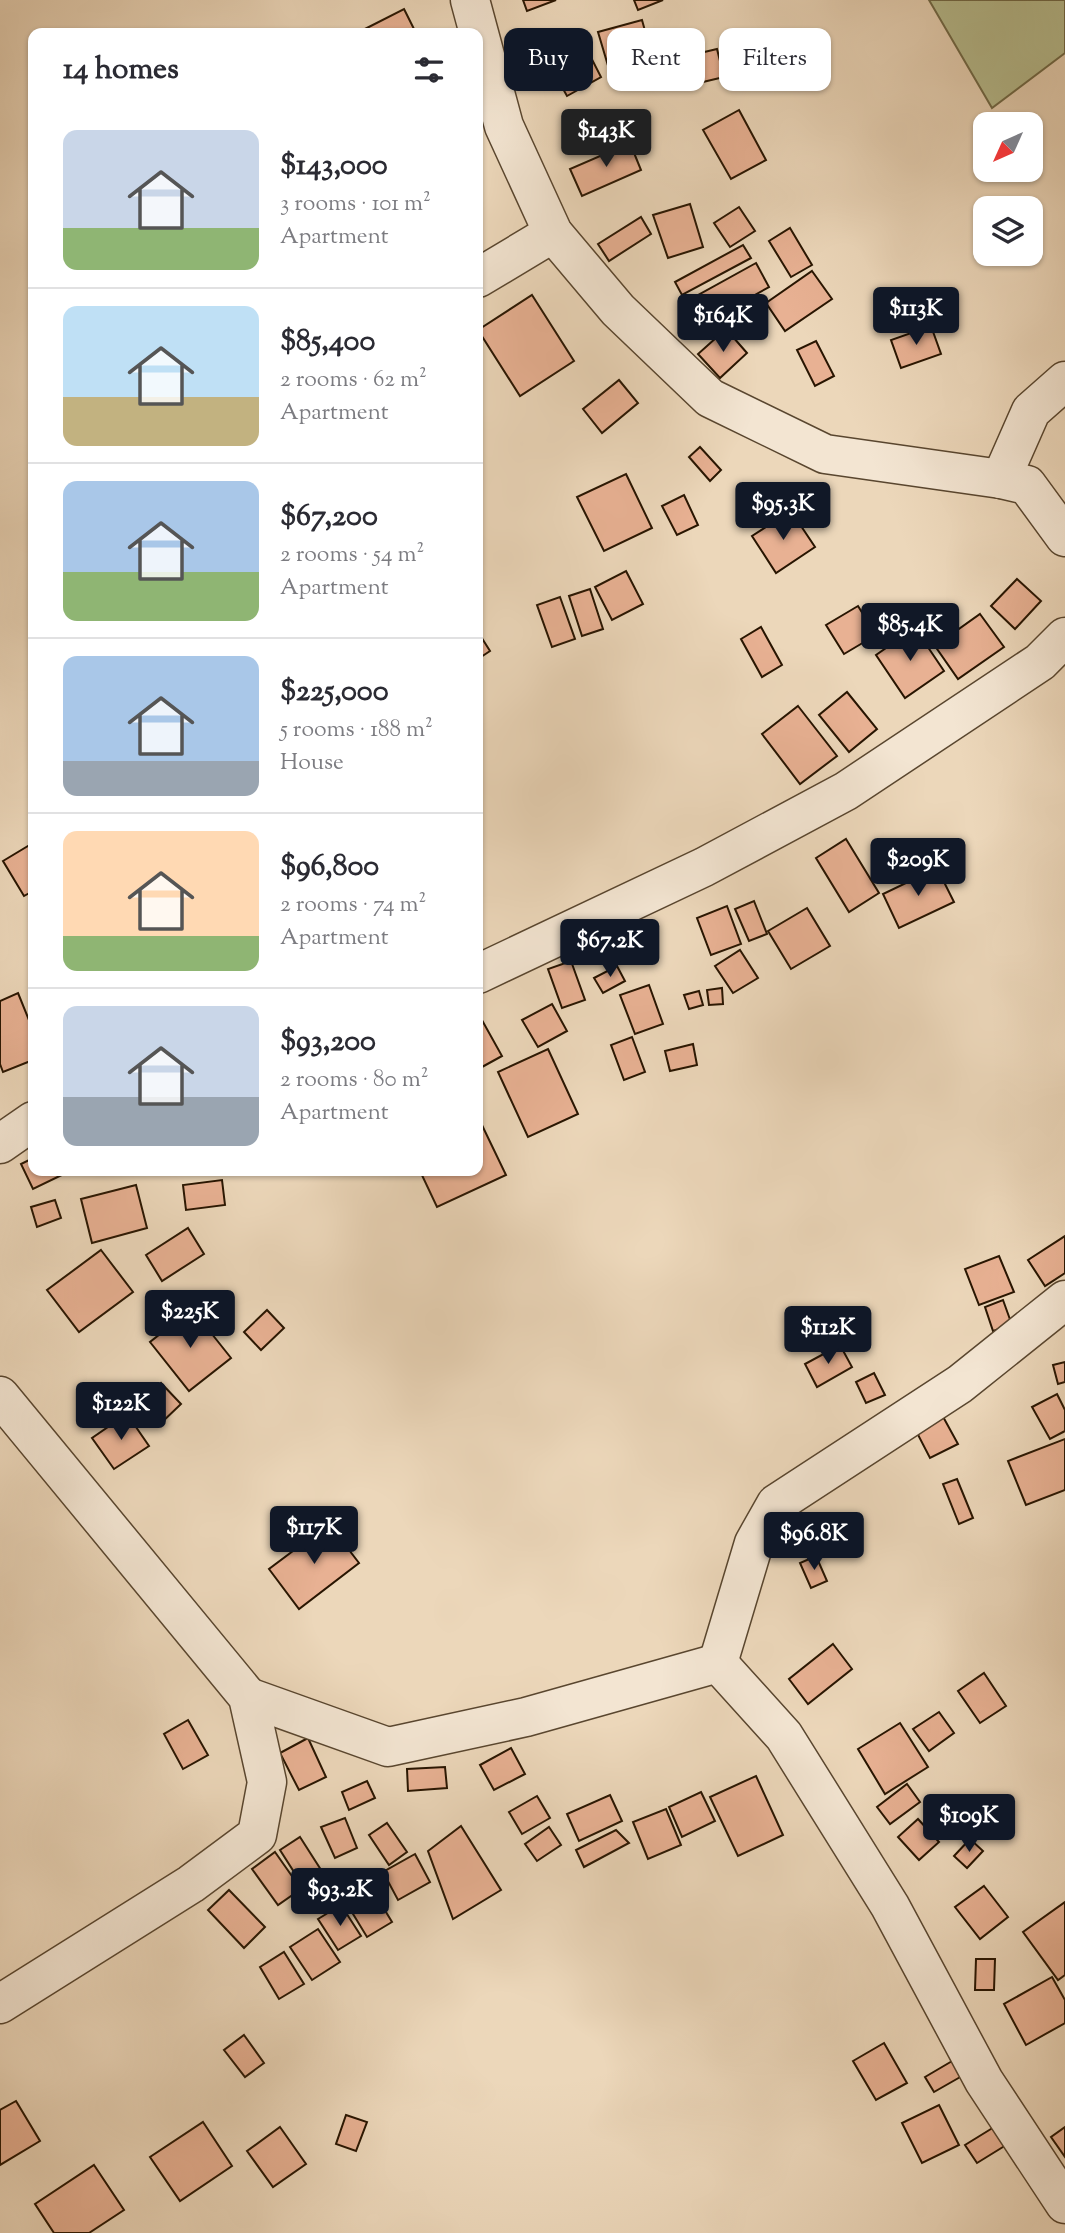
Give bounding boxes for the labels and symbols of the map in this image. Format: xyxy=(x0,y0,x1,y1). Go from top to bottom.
pin: $143K xyxy=(557,110,655,169)
north arrow xyxy=(973,112,1043,182)
pin: $113K xyxy=(867,288,965,347)
pin: $164K xyxy=(674,294,772,354)
pin: $95.3K xyxy=(726,482,840,542)
pin: $85.4K xyxy=(853,604,967,663)
pin: $209K xyxy=(869,838,967,898)
pin: $67.2K xyxy=(553,920,667,979)
pin: $225K xyxy=(141,1290,239,1350)
pin: $112K xyxy=(779,1306,877,1366)
pin: $122K xyxy=(72,1382,170,1442)
pin: $117K xyxy=(265,1506,363,1566)
pin: $96.8K xyxy=(757,1512,871,1572)
pin: $109K xyxy=(920,1794,1018,1854)
pin: $93.2K xyxy=(283,1868,397,1928)

